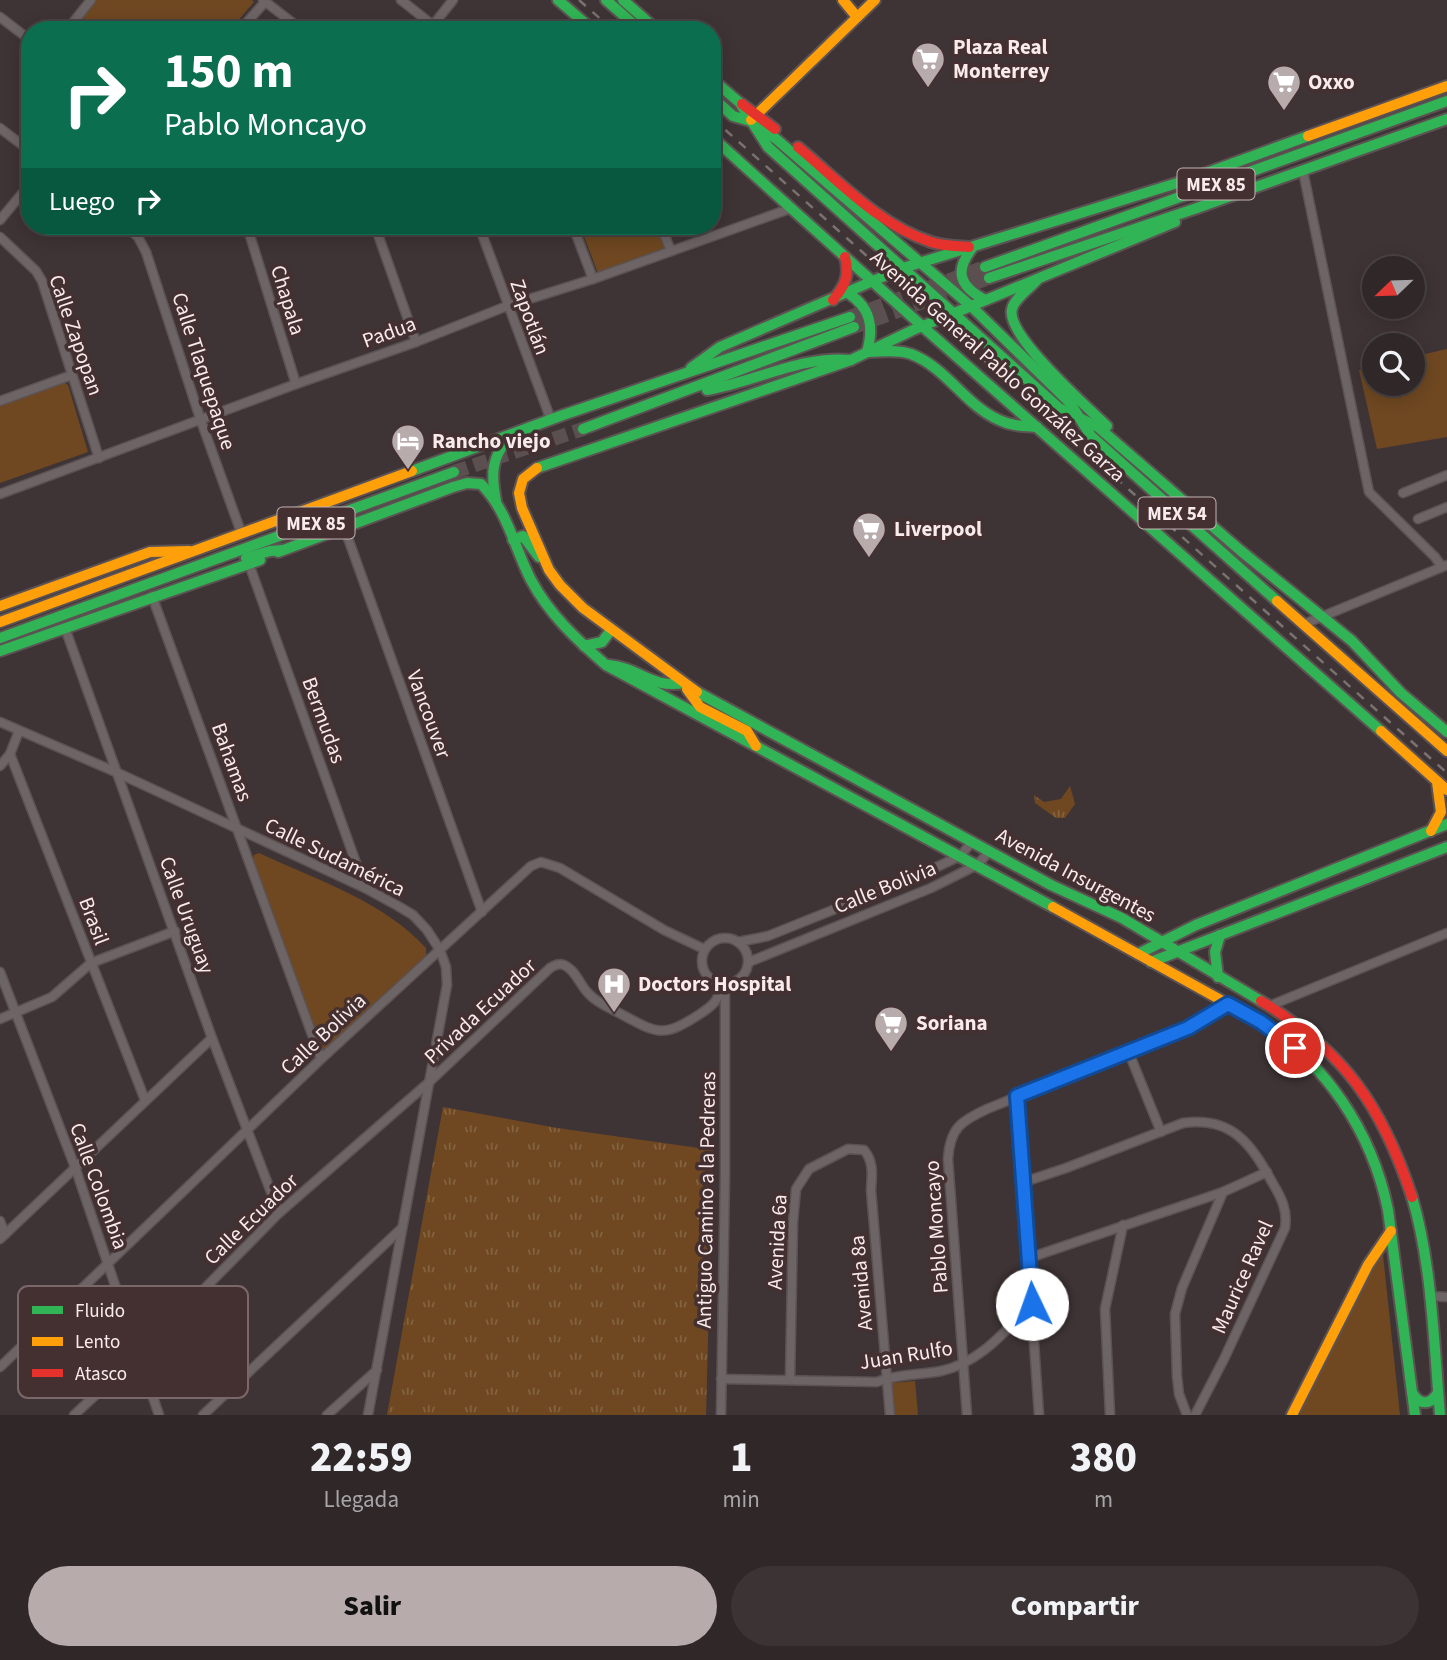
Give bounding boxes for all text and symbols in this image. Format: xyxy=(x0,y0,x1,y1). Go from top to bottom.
place label: Plaza Real Monterrey xyxy=(953,32,1049,86)
text: 150 m xyxy=(164,37,293,107)
supermarket icon: Plaza Real Monterrey xyxy=(909,40,947,89)
icon: right xyxy=(49,49,140,140)
supermarket icon: Oxxo xyxy=(1265,63,1303,112)
place label: Oxxo xyxy=(1308,67,1355,97)
text: Pablo Moncayo xyxy=(164,102,367,148)
road number: MEX 85 xyxy=(1178,168,1254,200)
icon: right xyxy=(129,182,167,220)
text: Luego xyxy=(49,183,115,220)
street label: Avenida General Pablo González Garza xyxy=(864,243,1132,489)
north arrow xyxy=(1362,256,1424,318)
map controls xyxy=(1362,256,1425,396)
street label: Chapala xyxy=(263,261,313,339)
street label: Calle Zapopan xyxy=(41,271,111,399)
street label: Zapotlán xyxy=(502,275,558,359)
street label: Calle Tlaquepaque xyxy=(164,288,244,454)
street label: Padua xyxy=(358,308,420,356)
button: search xyxy=(1362,333,1425,396)
hotel icon: Rancho viejo xyxy=(389,422,427,471)
place label: Rancho viejo xyxy=(432,426,551,456)
road number: MEX 54 xyxy=(1138,498,1216,528)
road number: MEX 85 xyxy=(278,508,354,538)
supermarket icon: Liverpool xyxy=(850,510,888,559)
place label: Liverpool xyxy=(894,514,982,544)
street label: Vancouver xyxy=(399,666,459,763)
street label: Bermudas xyxy=(295,673,354,768)
street label: Bahamas xyxy=(204,718,260,806)
street label: Calle Sudamérica xyxy=(260,810,410,904)
street label: Avenida Insurgentes xyxy=(991,820,1161,930)
street label: Calle Uruguay xyxy=(152,852,222,978)
street label: Calle Bolivia xyxy=(829,853,941,921)
street label: Brasil xyxy=(71,893,117,949)
street label: Privada Ecuador xyxy=(417,951,543,1071)
hospital icon: Doctors Hospital xyxy=(595,965,633,1014)
place label: Doctors Hospital xyxy=(638,969,791,999)
street label: Calle Bolivia xyxy=(273,986,373,1082)
supermarket icon: Soriana xyxy=(872,1004,910,1053)
place label: Soriana xyxy=(916,1008,988,1038)
pin xyxy=(1265,1018,1325,1078)
icon: arrive xyxy=(1276,1029,1314,1067)
street label: Antiguo Camino a la Pedreras xyxy=(689,1071,723,1329)
street label: Calle Colombia xyxy=(62,1118,136,1254)
street label: Pablo Moncayo xyxy=(916,1159,956,1295)
street label: Calle Ecuador xyxy=(197,1166,305,1272)
street label: Avenida 6a xyxy=(760,1194,794,1290)
street label: Maurice Ravel xyxy=(1204,1215,1280,1339)
street label: Avenida 8a xyxy=(842,1234,880,1332)
position arrow xyxy=(995,1267,1069,1341)
legend xyxy=(18,1286,248,1398)
text: Fluido xyxy=(75,1298,125,1325)
text: Lento xyxy=(75,1329,120,1356)
street label: Juan Rulfo xyxy=(857,1333,955,1377)
text: Atasco xyxy=(75,1361,127,1388)
text: 22:59 xyxy=(310,1428,413,1488)
text: 1 xyxy=(730,1428,752,1488)
text: 380 xyxy=(1070,1428,1137,1488)
text: Llegada xyxy=(324,1483,399,1516)
text: min xyxy=(723,1483,760,1516)
text: m xyxy=(1094,1483,1113,1516)
button: Salir xyxy=(28,1566,717,1646)
button: Compartir xyxy=(731,1566,1419,1646)

